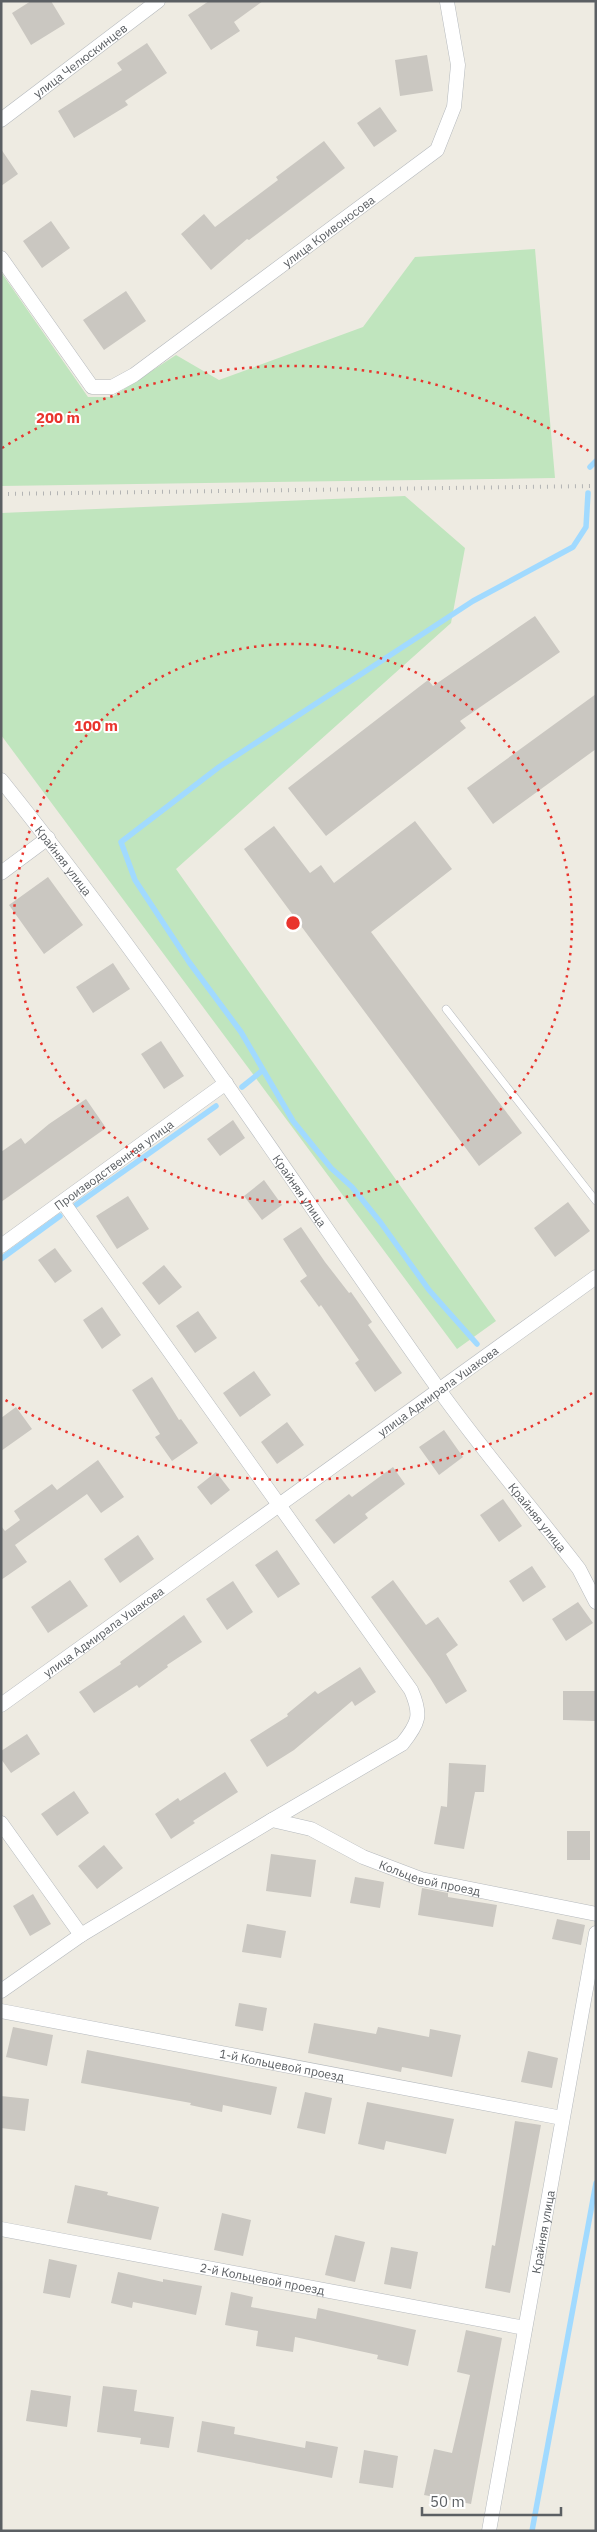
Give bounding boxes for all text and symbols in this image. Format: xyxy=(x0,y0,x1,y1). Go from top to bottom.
street label: улица Челюскинцев xyxy=(30,20,130,101)
street label: улица Кривоносова xyxy=(279,191,378,270)
text: 200 m xyxy=(36,408,80,427)
text: 100 m xyxy=(74,716,118,735)
street label: Крайняя улица xyxy=(32,822,96,899)
centre of rings xyxy=(284,914,302,932)
street label: Производственная улица xyxy=(51,1116,177,1213)
street label: Крайняя улица xyxy=(270,1151,331,1230)
street label: улица Адмирала Ушакова xyxy=(374,1342,501,1439)
street label: Крайняя улица xyxy=(506,1479,570,1555)
street label: улица Адмирала Ушакова xyxy=(40,1583,167,1680)
street label: Кольцевой проезд xyxy=(377,1856,482,1898)
street label: 1-й Кольцевой проезд xyxy=(218,2045,346,2084)
street label: Крайняя улица xyxy=(528,2188,557,2275)
street label: 2-й Кольцевой проезд xyxy=(199,2259,326,2298)
scale bar xyxy=(422,2484,561,2516)
text: 50 m xyxy=(430,2492,465,2511)

